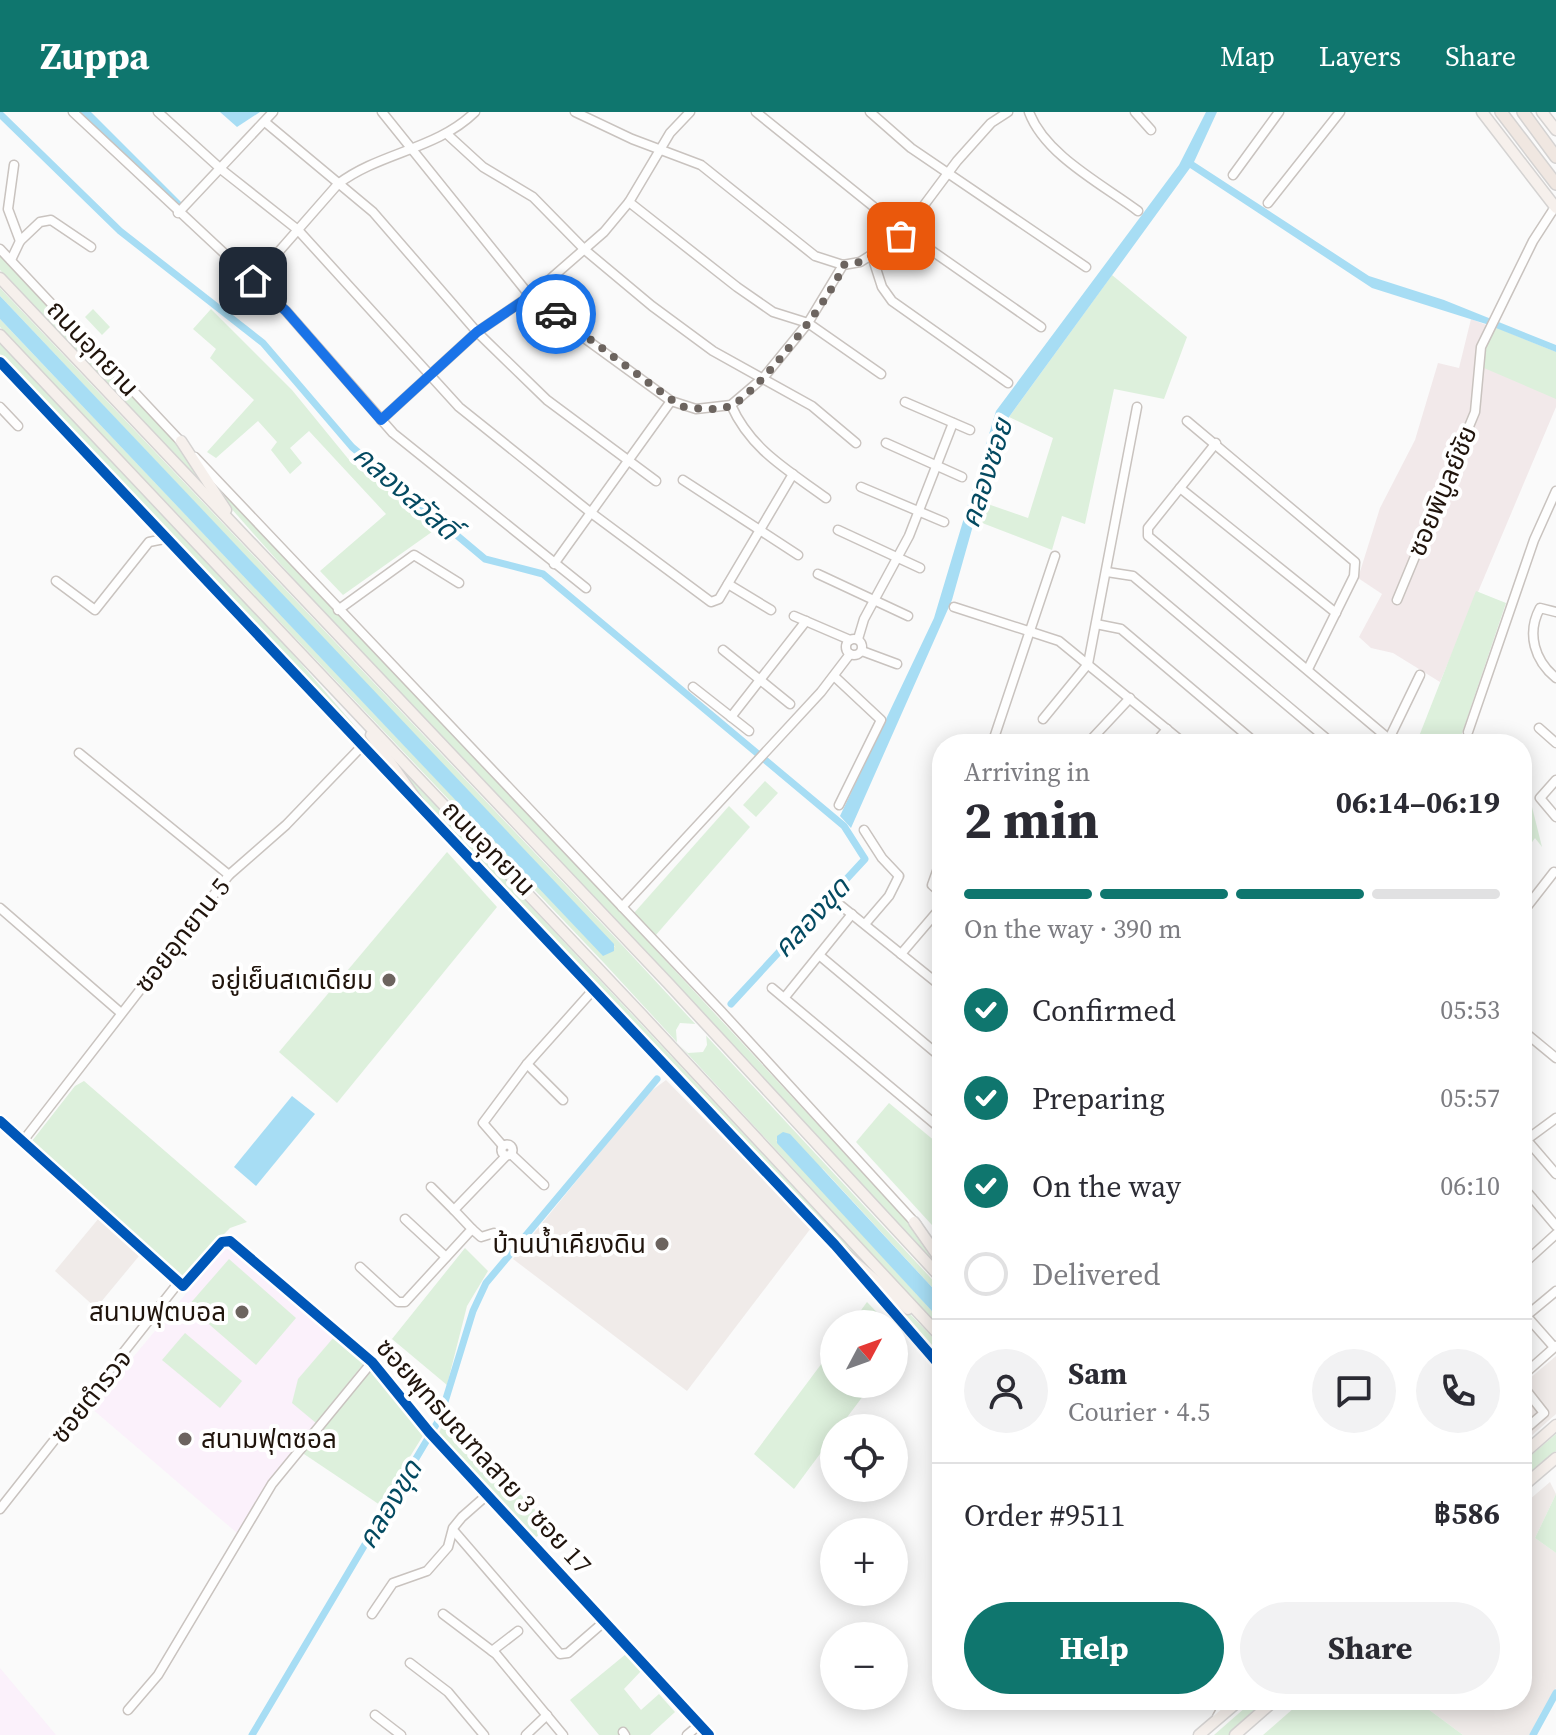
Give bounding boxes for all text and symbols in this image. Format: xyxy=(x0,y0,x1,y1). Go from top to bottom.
text: Zuppa xyxy=(40,30,150,82)
text: Map xyxy=(1220,37,1275,75)
text: Layers xyxy=(1319,37,1401,75)
text: Share xyxy=(1445,37,1516,75)
pin xyxy=(867,202,935,270)
icon: bag xyxy=(879,214,923,258)
pin xyxy=(219,247,287,315)
icon: home xyxy=(231,259,275,303)
courier xyxy=(516,274,596,354)
street label: ถนนอุทยาน xyxy=(39,292,147,404)
icon: car xyxy=(534,292,578,336)
water label: คลองซอย xyxy=(951,411,1022,532)
street label: ซอยพิบูลย์ชัย xyxy=(1398,420,1486,562)
water label: คลองสวัสดิ์ xyxy=(345,436,472,553)
text: Arriving in xyxy=(964,754,1090,790)
text: 06:14–06:19 xyxy=(1336,782,1500,823)
text: 2 min xyxy=(964,784,1099,855)
street label: ถนนอุทยาน xyxy=(434,792,544,904)
water label: คลองขุด xyxy=(764,868,858,965)
street label: ซอยอุทยาน 5 xyxy=(126,870,238,1000)
text: On the way · 390 m xyxy=(964,911,1182,947)
place label: อยู่เย็นสเตเดียม xyxy=(211,962,373,998)
marker: อยู่เย็นสเตเดียม xyxy=(380,971,398,989)
icon: check xyxy=(964,988,1008,1032)
text: Confirmed xyxy=(1032,990,1176,1031)
text: 05:53 xyxy=(1440,992,1500,1028)
icon: check xyxy=(964,1076,1008,1120)
text: Preparing xyxy=(1032,1078,1165,1119)
text: 05:57 xyxy=(1440,1080,1500,1116)
icon: check xyxy=(964,1164,1008,1208)
text: On the way xyxy=(1032,1166,1181,1207)
text: 06:10 xyxy=(1440,1168,1500,1204)
place label: บ้านน้ำเคียงดิน xyxy=(493,1226,646,1262)
marker: บ้านน้ำเคียงดิน xyxy=(653,1235,671,1253)
text: Delivered xyxy=(1032,1254,1160,1295)
place label: สนามฟุตบอล xyxy=(89,1294,226,1330)
marker: สนามฟุตบอล xyxy=(233,1303,251,1321)
north arrow xyxy=(820,1310,908,1398)
map controls xyxy=(820,1310,908,1710)
street label: ซอยพุทธมณฑลสาย 3 ซอย 17 xyxy=(368,1330,600,1582)
street label: ซอยตำรวจ xyxy=(42,1341,140,1451)
button: person xyxy=(964,1349,1048,1433)
button: chat xyxy=(1312,1349,1396,1433)
button: phone xyxy=(1416,1349,1500,1433)
text: Sam xyxy=(1068,1353,1127,1394)
text: Courier · 4.5 xyxy=(1068,1394,1210,1430)
button: locate xyxy=(820,1414,908,1502)
place label: สนามฟุตซอล xyxy=(201,1421,337,1457)
marker: สนามฟุตซอล xyxy=(176,1430,194,1448)
water label: คลองขุด xyxy=(348,1452,431,1555)
text: ฿586 xyxy=(1434,1493,1500,1534)
text: Order #9511 xyxy=(964,1495,1125,1536)
button: + xyxy=(820,1518,908,1606)
button: Help xyxy=(964,1602,1224,1694)
button: Share xyxy=(1240,1602,1500,1694)
button: − xyxy=(820,1622,908,1710)

